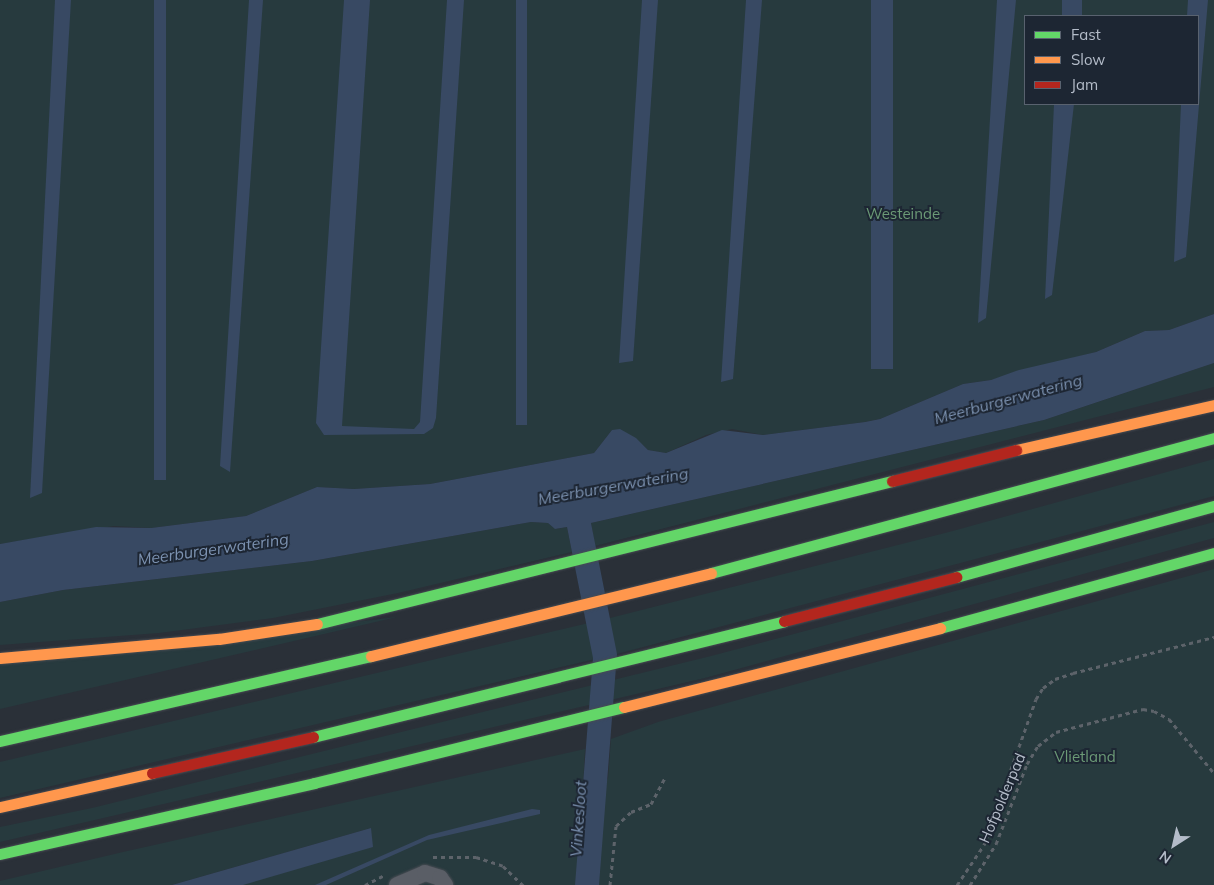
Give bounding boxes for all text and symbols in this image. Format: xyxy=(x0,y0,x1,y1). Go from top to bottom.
legend xyxy=(1024,15,1199,105)
text: Fast xyxy=(1071,25,1101,44)
text: Slow xyxy=(1071,50,1105,69)
text: Jam xyxy=(1071,75,1098,94)
park label: Westeinde xyxy=(866,205,940,223)
water label: Meerburgerwatering xyxy=(932,370,1084,428)
water label: Meerburgerwatering xyxy=(536,463,690,509)
water label: Meerburgerwatering xyxy=(136,529,290,569)
park label: Vlietland xyxy=(1054,748,1116,766)
street label: Hofpolderpad xyxy=(975,750,1029,846)
water label: Vinkesloot xyxy=(566,780,590,858)
north arrow xyxy=(1149,820,1199,870)
text: N xyxy=(1156,847,1175,868)

